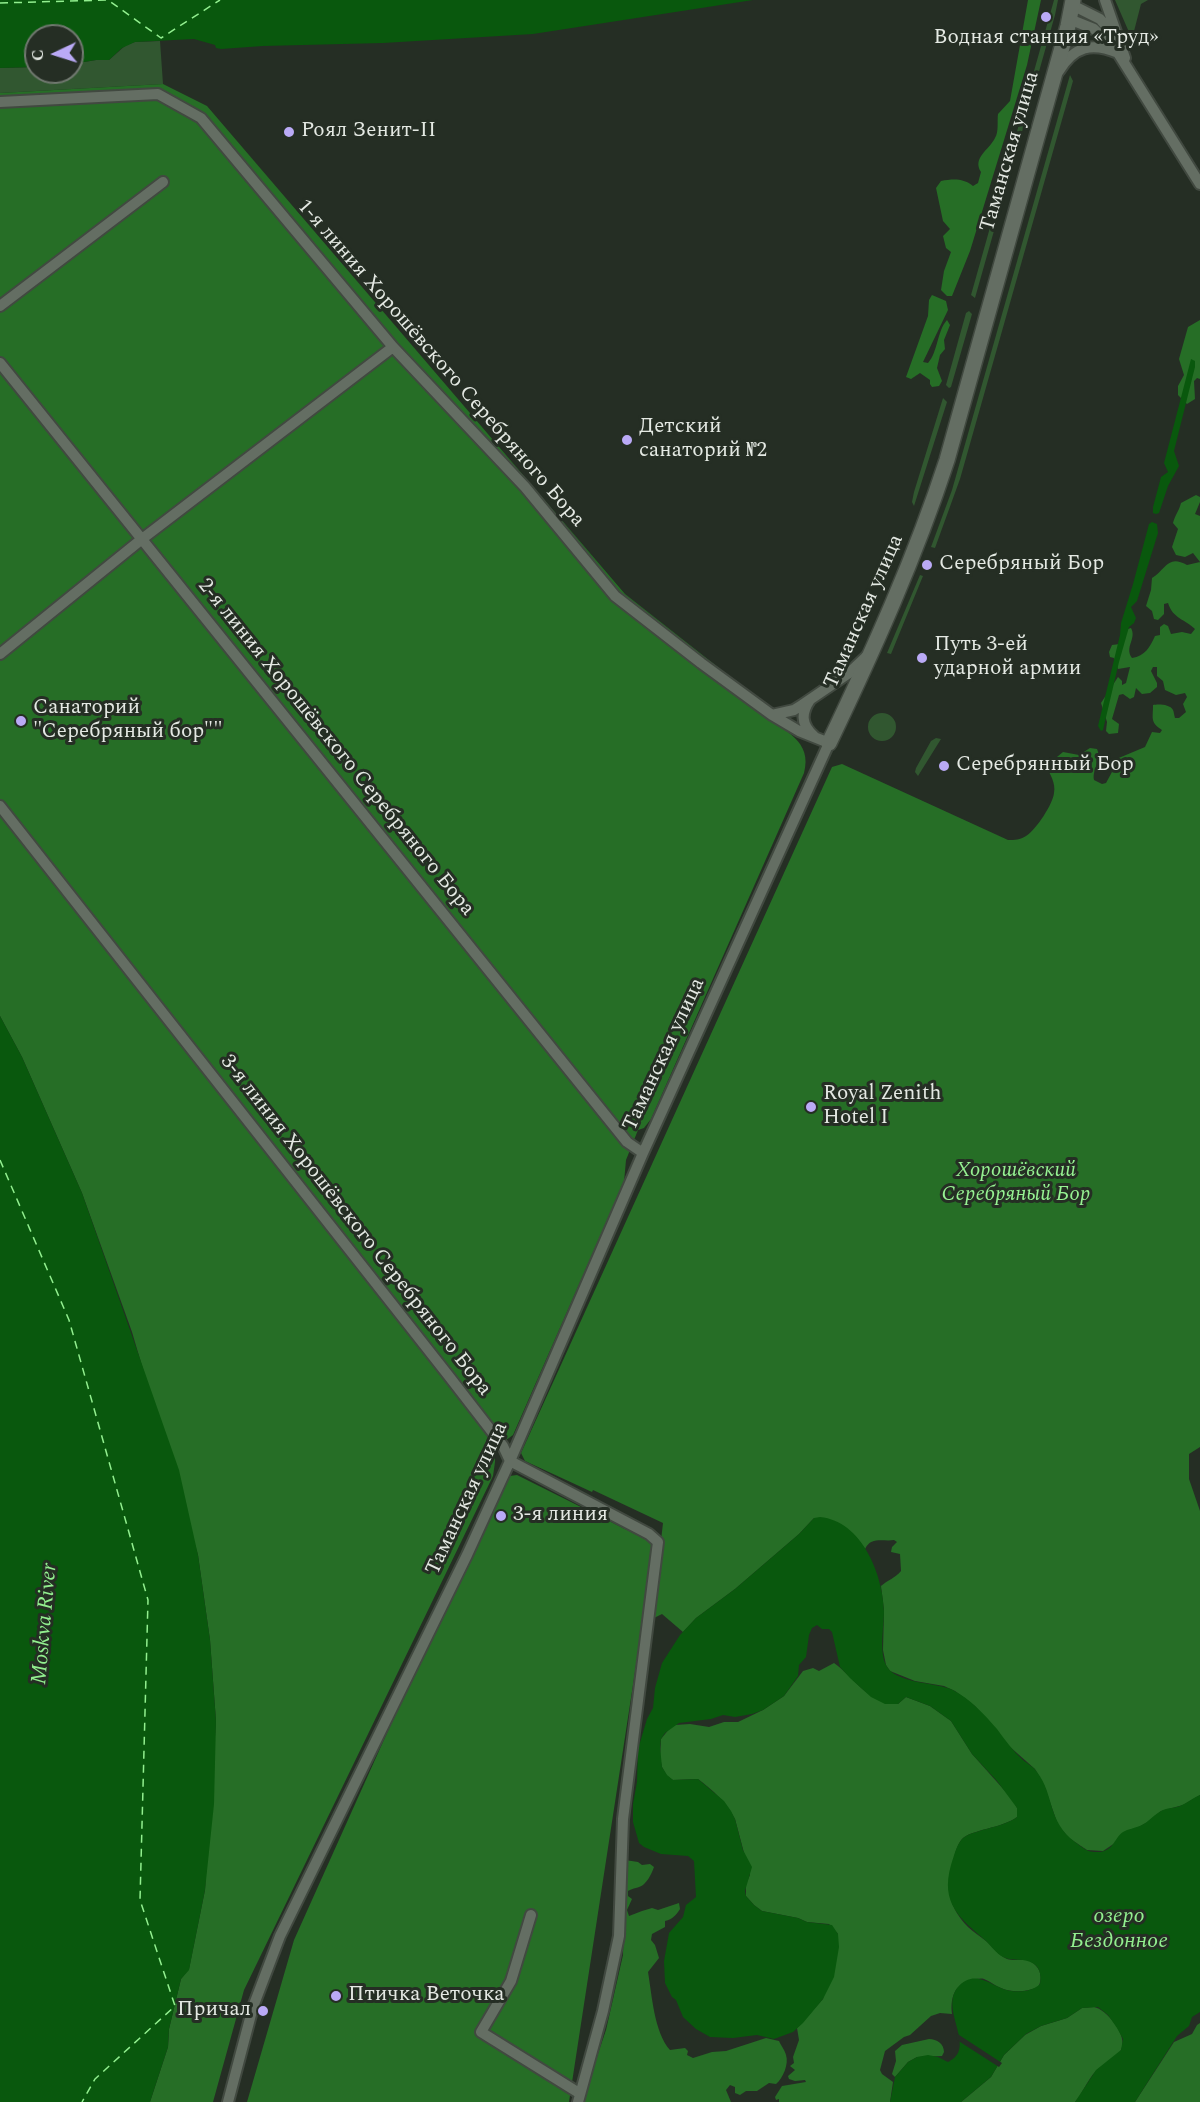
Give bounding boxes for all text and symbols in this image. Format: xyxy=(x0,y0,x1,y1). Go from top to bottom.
marker: Водная станция «Труд» xyxy=(1039,10,1053,24)
north arrow xyxy=(24,24,84,84)
place label: Водная станция «Труд» xyxy=(933,26,1159,52)
text: С xyxy=(26,49,50,62)
street label: Таманская улица xyxy=(976,69,1046,235)
place label: Роял Зенит-II xyxy=(301,119,436,145)
marker: Роял Зенит-II xyxy=(282,125,296,139)
street label: 1-я линия Хорошёвского Серебряного Бора xyxy=(291,195,589,533)
place label: Детский санаторий №2 xyxy=(639,415,767,465)
marker: Детский санаторий №2 xyxy=(620,433,634,447)
street label: Таманская улица xyxy=(820,531,910,693)
place label: Серебряный Бор xyxy=(939,552,1104,578)
marker: Серебряный Бор xyxy=(920,558,934,572)
street label: 2-я линия Хорошёвского Серебряного Бора xyxy=(191,574,479,922)
place label: Путь 3-ей ударной армии xyxy=(934,633,1082,683)
marker: Путь 3-ей ударной армии xyxy=(915,651,929,665)
place label: Санаторий "Серебряный бор"" xyxy=(33,696,223,746)
marker: Санаторий "Серебряный бор"" xyxy=(14,714,28,728)
place label: Серебрянный Бор xyxy=(956,753,1134,779)
marker: Серебрянный Бор xyxy=(937,759,951,773)
street label: Таманская улица xyxy=(619,974,711,1136)
street label: 3-я линия Хорошёвского Серебряного Бора xyxy=(214,1050,496,1402)
place label: Royal Zenith Hotel I xyxy=(823,1082,942,1132)
marker: Royal Zenith Hotel I xyxy=(804,1100,818,1114)
park label: Хорошёвский Серебряный Бор xyxy=(942,1159,1090,1209)
street label: Таманская улица xyxy=(422,1418,514,1580)
place label: 3-я линия xyxy=(513,1503,608,1529)
marker: 3-я линия xyxy=(494,1509,508,1523)
water label: Moskva River xyxy=(28,1562,64,1686)
water label: озеро Бездонное xyxy=(1070,1905,1168,1957)
place label: Птичка Веточка xyxy=(348,1983,505,2009)
marker: Птичка Веточка xyxy=(329,1989,343,2003)
place label: Причал xyxy=(177,1998,251,2024)
marker: Причал xyxy=(256,2004,270,2018)

